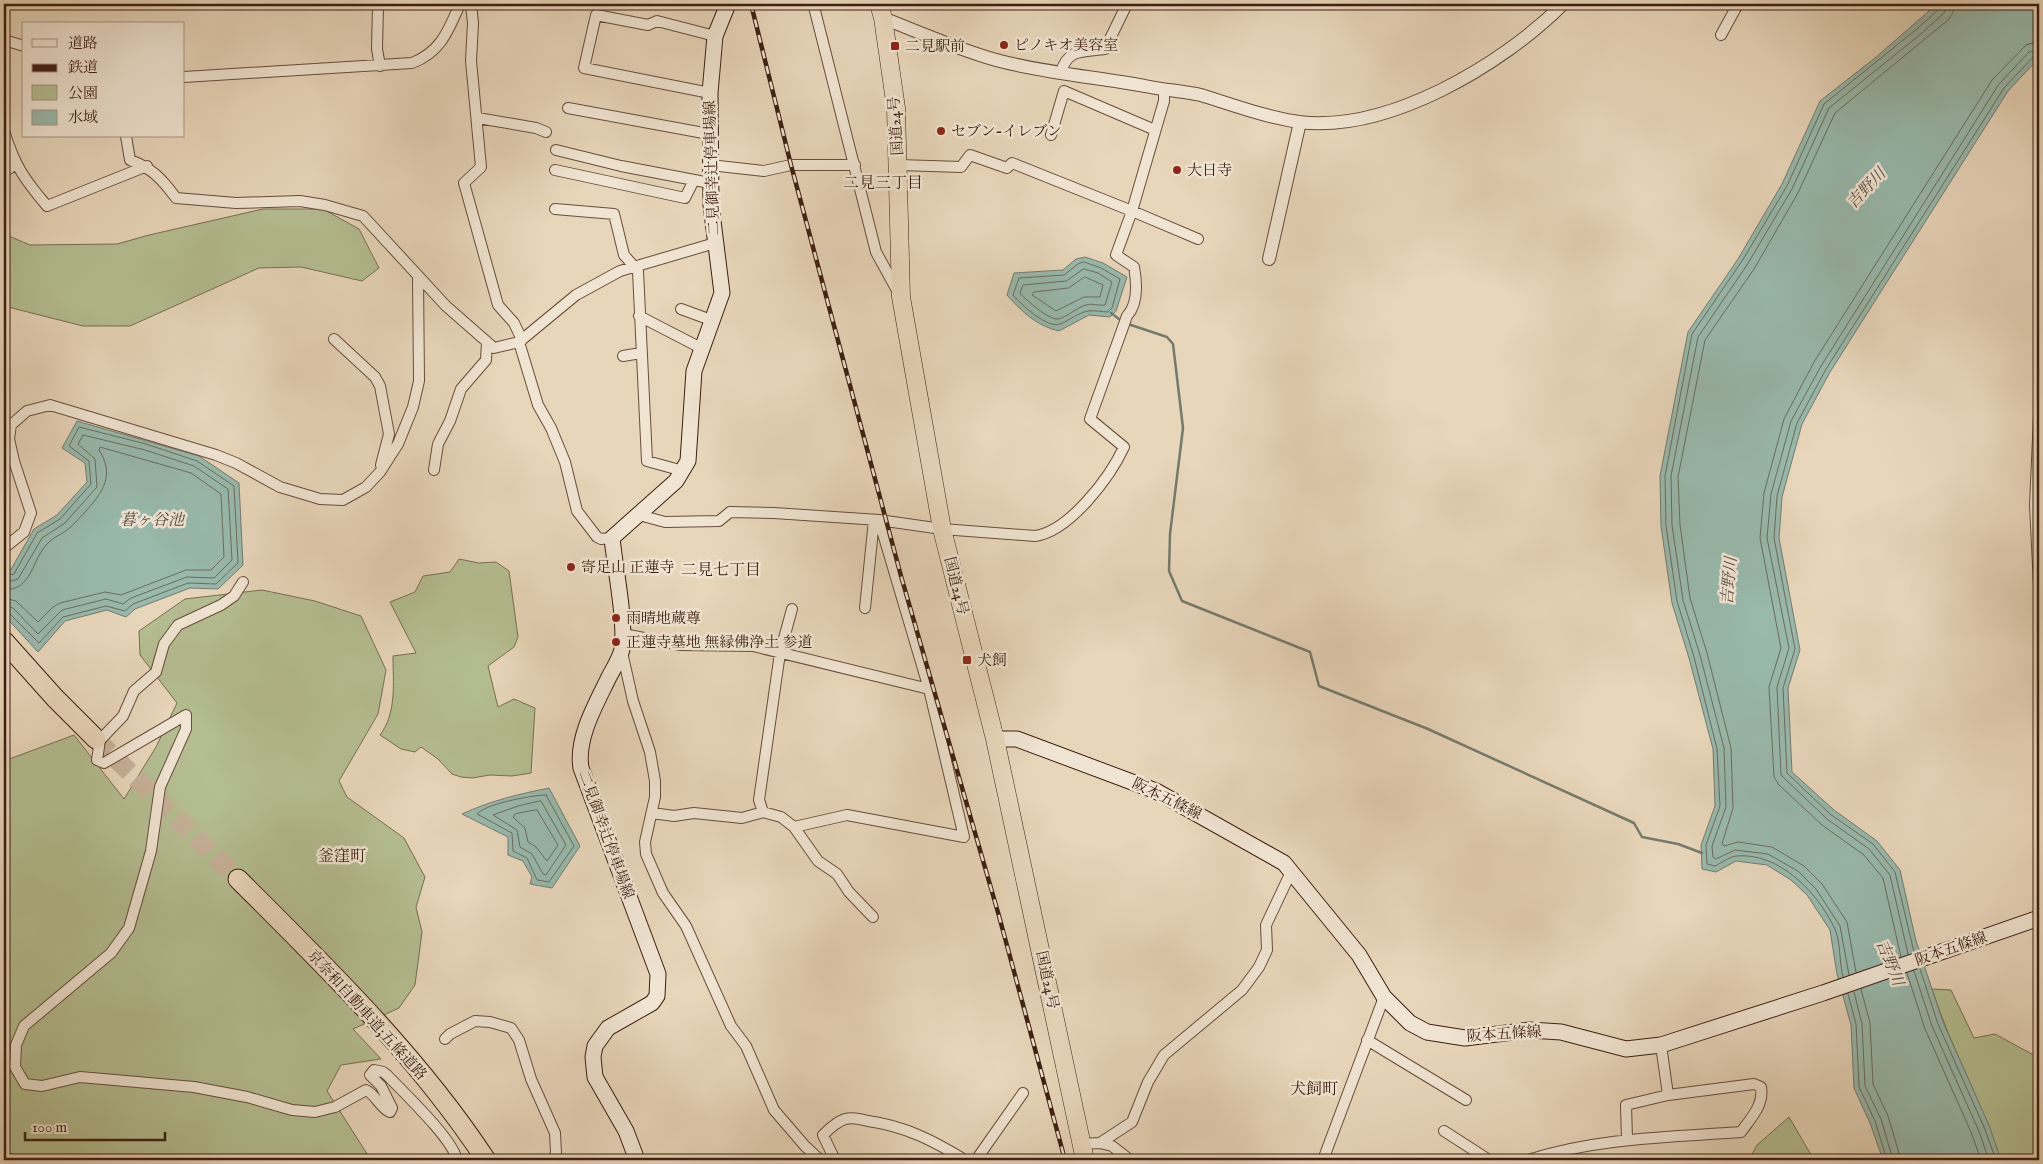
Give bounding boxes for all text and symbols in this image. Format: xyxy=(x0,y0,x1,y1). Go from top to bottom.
legend xyxy=(22,22,185,138)
text: 道路 xyxy=(68,34,98,53)
place label: ピノキオ美容室 xyxy=(1014,36,1118,55)
place label: 二見駅前 xyxy=(905,37,965,56)
marker: ピノキオ美容室 xyxy=(998,39,1010,51)
marker: 二見駅前 xyxy=(889,40,901,52)
text: 鉄道 xyxy=(68,58,98,77)
text: 公園 xyxy=(68,84,98,103)
street label: 国道24号 xyxy=(884,96,908,156)
street label: 二見御幸辻停車場線 xyxy=(700,100,724,236)
text: 水域 xyxy=(68,108,98,127)
place label: セブン-イレブン xyxy=(951,122,1062,141)
marker: セブン-イレブン xyxy=(935,125,947,137)
place label: 大日寺 xyxy=(1187,161,1232,180)
water label: 吉野川 xyxy=(1843,163,1892,213)
marker: 大日寺 xyxy=(1171,164,1183,176)
district label: 二見三丁目 xyxy=(843,174,923,194)
water label: 暮ヶ谷池 xyxy=(120,511,186,531)
water label: 吉野川 xyxy=(1718,554,1742,606)
street label: 国道24号 xyxy=(940,555,972,617)
place label: 寄足山 正蓮寺 xyxy=(581,558,674,577)
marker: 寄足山 正蓮寺 xyxy=(565,561,577,573)
district label: 二見七丁目 xyxy=(681,561,761,581)
place label: 雨晴地蔵尊 xyxy=(626,609,701,628)
marker: 雨晴地蔵尊 xyxy=(610,612,622,624)
place label: 正蓮寺墓地 無縁佛浄土 参道 xyxy=(626,633,813,652)
marker: 正蓮寺墓地 無縁佛浄土 参道 xyxy=(610,636,622,648)
place label: 犬飼 xyxy=(977,651,1007,670)
marker: 犬飼 xyxy=(961,654,973,666)
street label: 二見御幸辻停車場線 xyxy=(574,768,638,902)
street label: 阪本五條線 xyxy=(1129,774,1205,824)
district label: 釜窪町 xyxy=(318,847,366,867)
street label: 阪本五條線 xyxy=(1912,928,1990,970)
water label: 吉野川 xyxy=(1871,937,1908,991)
street label: 京奈和自動車道;五條道路 xyxy=(303,946,431,1084)
street label: 国道24号 xyxy=(1032,949,1062,1011)
street label: 阪本五條線 xyxy=(1466,1022,1542,1046)
district label: 犬飼町 xyxy=(1290,1080,1338,1100)
scale bar xyxy=(25,1109,165,1141)
text: 100 m xyxy=(32,1118,68,1137)

